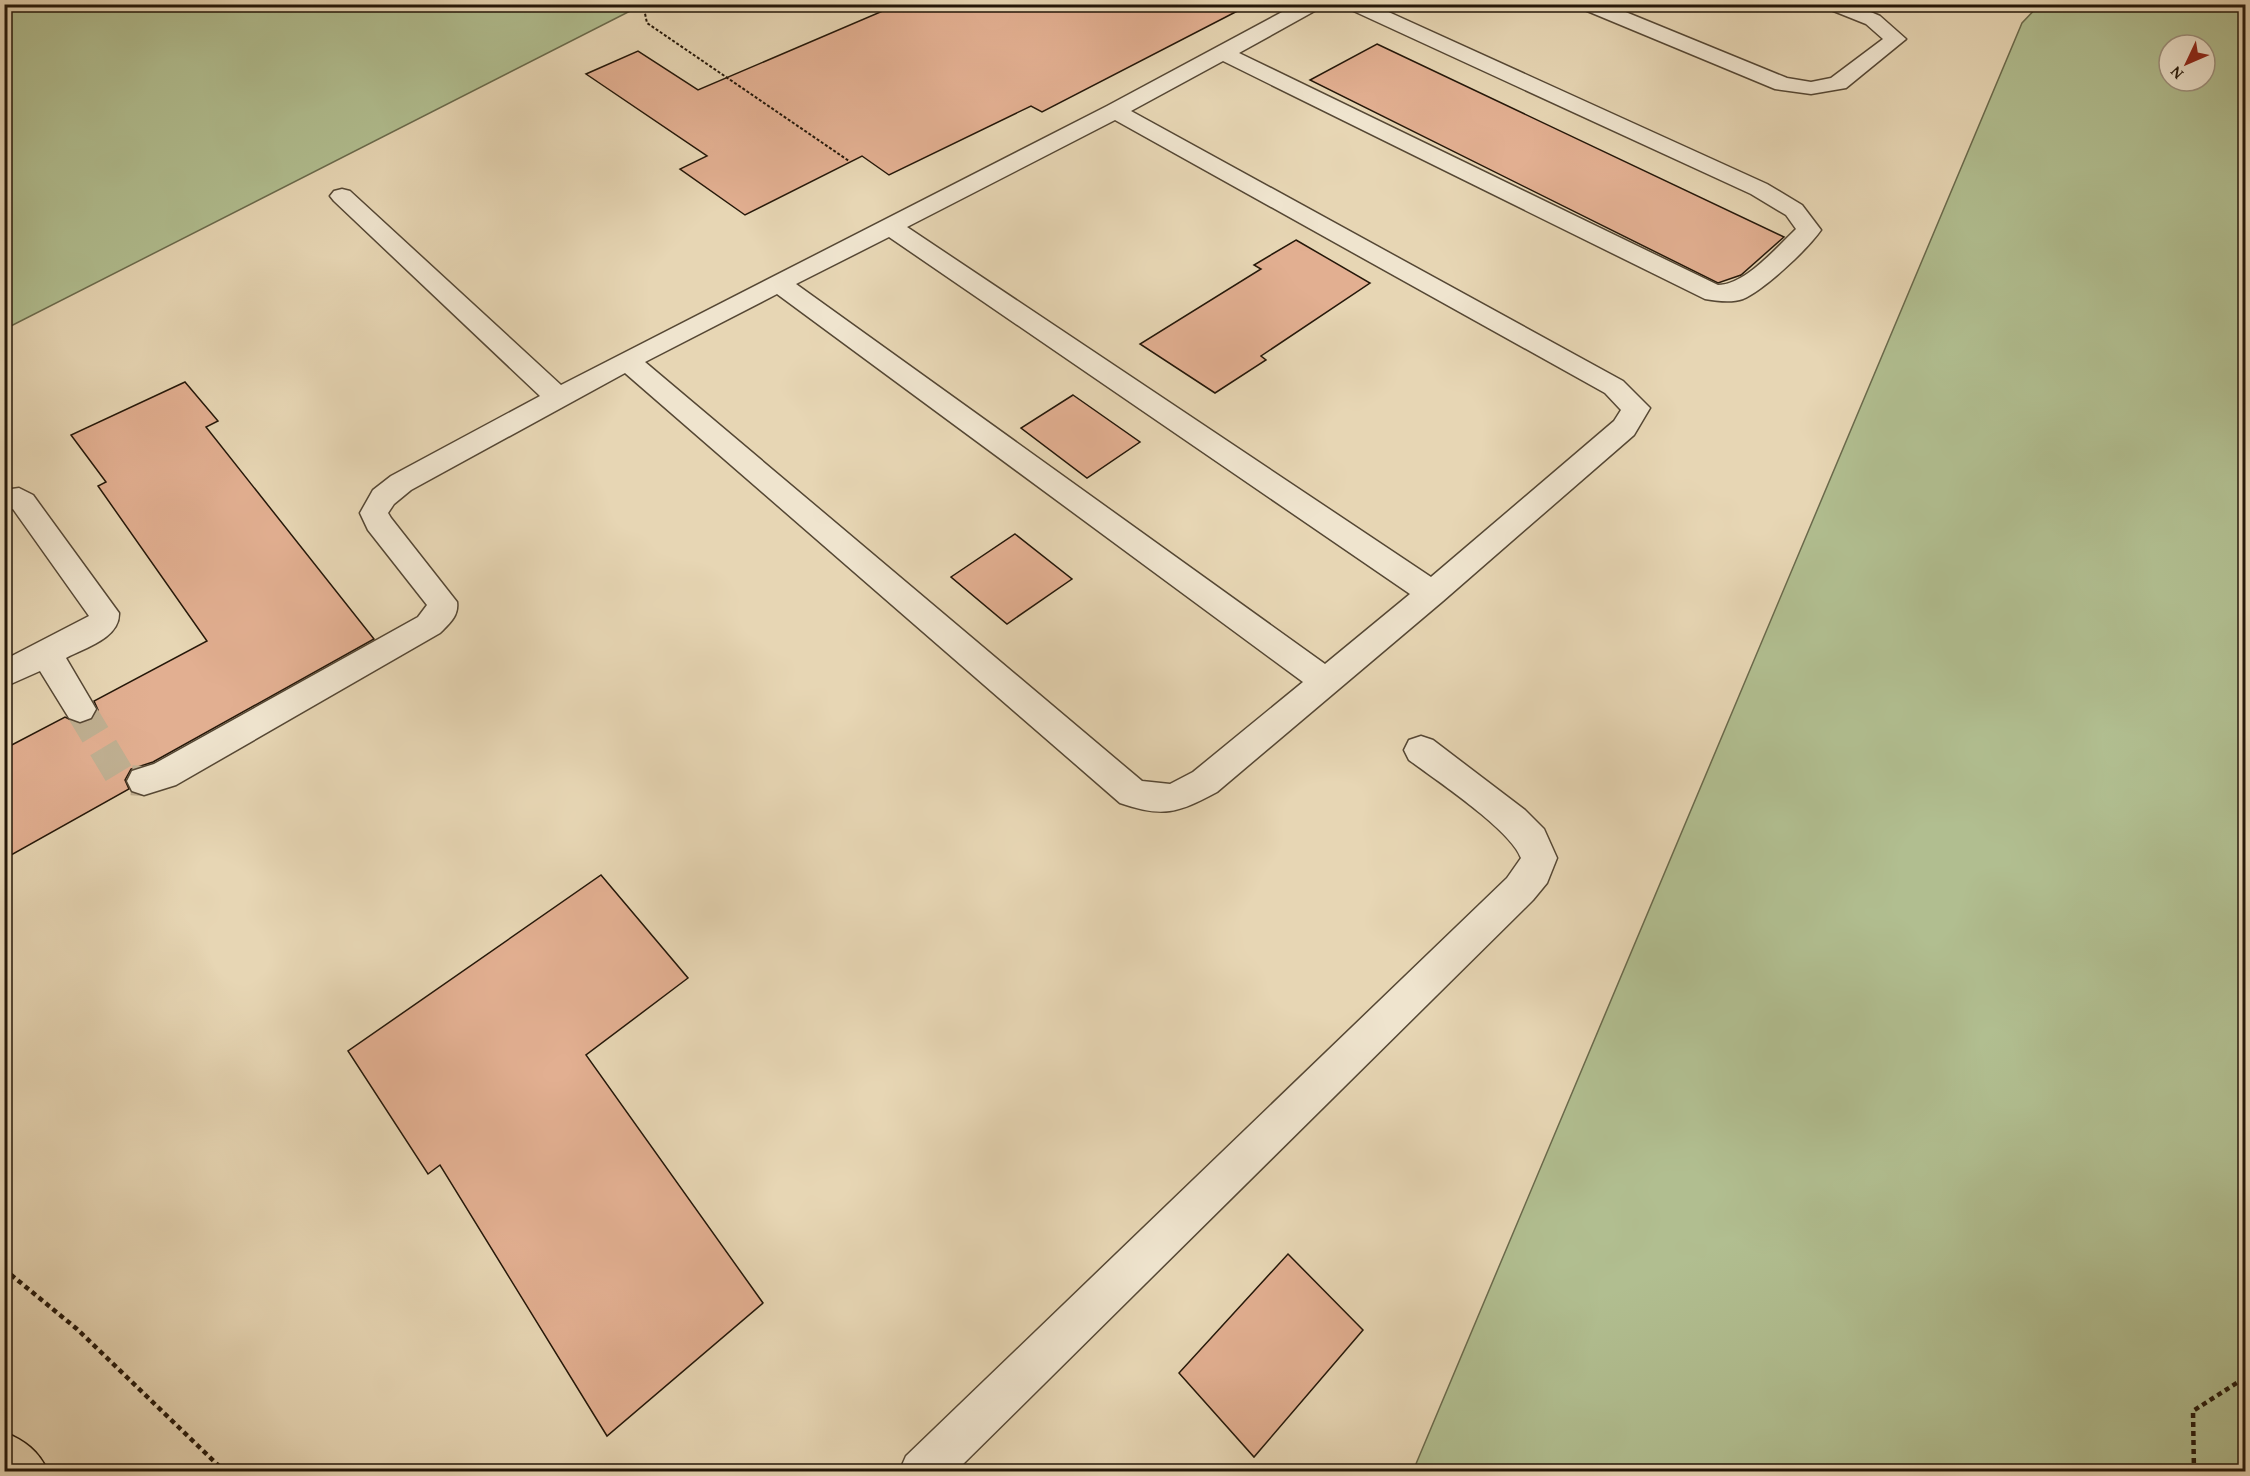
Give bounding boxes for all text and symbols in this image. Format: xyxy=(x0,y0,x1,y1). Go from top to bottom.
north arrow xyxy=(2157,33,2217,93)
text: N xyxy=(2164,61,2189,86)

